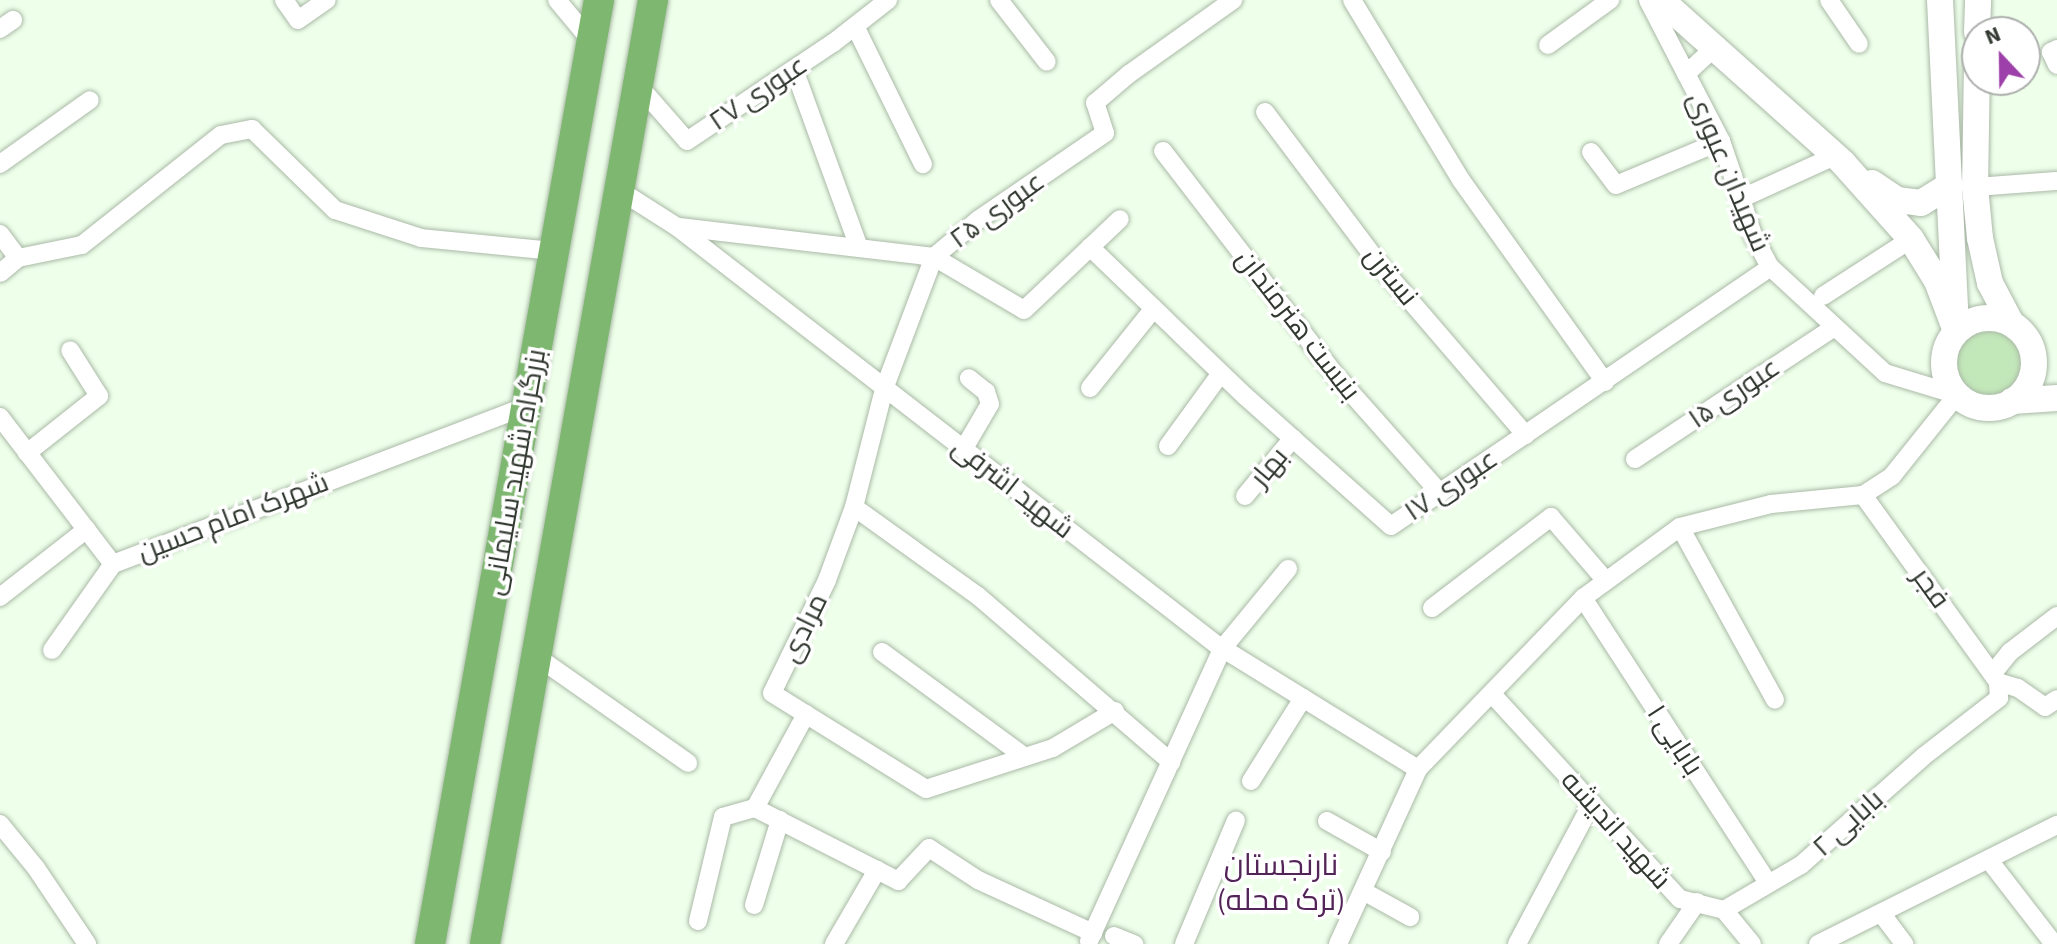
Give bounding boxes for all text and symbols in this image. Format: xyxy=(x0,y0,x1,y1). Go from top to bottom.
north arrow xyxy=(1961,16,2041,96)
text: N xyxy=(1980,18,2006,53)
street label: عبوری ۲۷ xyxy=(702,48,814,138)
street label: شهیدان عبوری xyxy=(1680,87,1778,257)
street label: عبوری ۲۵ xyxy=(943,164,1051,256)
street label: نسترن xyxy=(1357,239,1425,313)
street label: بنبست هنرمندان xyxy=(1228,243,1368,407)
street label: بزرگراه شهید سلیمانی xyxy=(477,346,553,598)
street label: عبوری ۱۵ xyxy=(1682,350,1786,436)
street label: شهید اشرفی xyxy=(945,430,1081,546)
street label: بهار xyxy=(1243,440,1295,494)
street label: عبوری ۱۷ xyxy=(1398,442,1504,528)
street label: شهرک امام حسین xyxy=(133,465,333,569)
street label: فجر xyxy=(1905,561,1957,615)
street label: مرادی xyxy=(773,588,835,668)
street label: بابایی ۱ xyxy=(1640,698,1710,782)
street label: شهید اندیشه xyxy=(1554,764,1678,896)
street label: بابایی ۲ xyxy=(1806,782,1890,864)
district label: نارنجستان (ترک محله) xyxy=(1217,848,1345,918)

